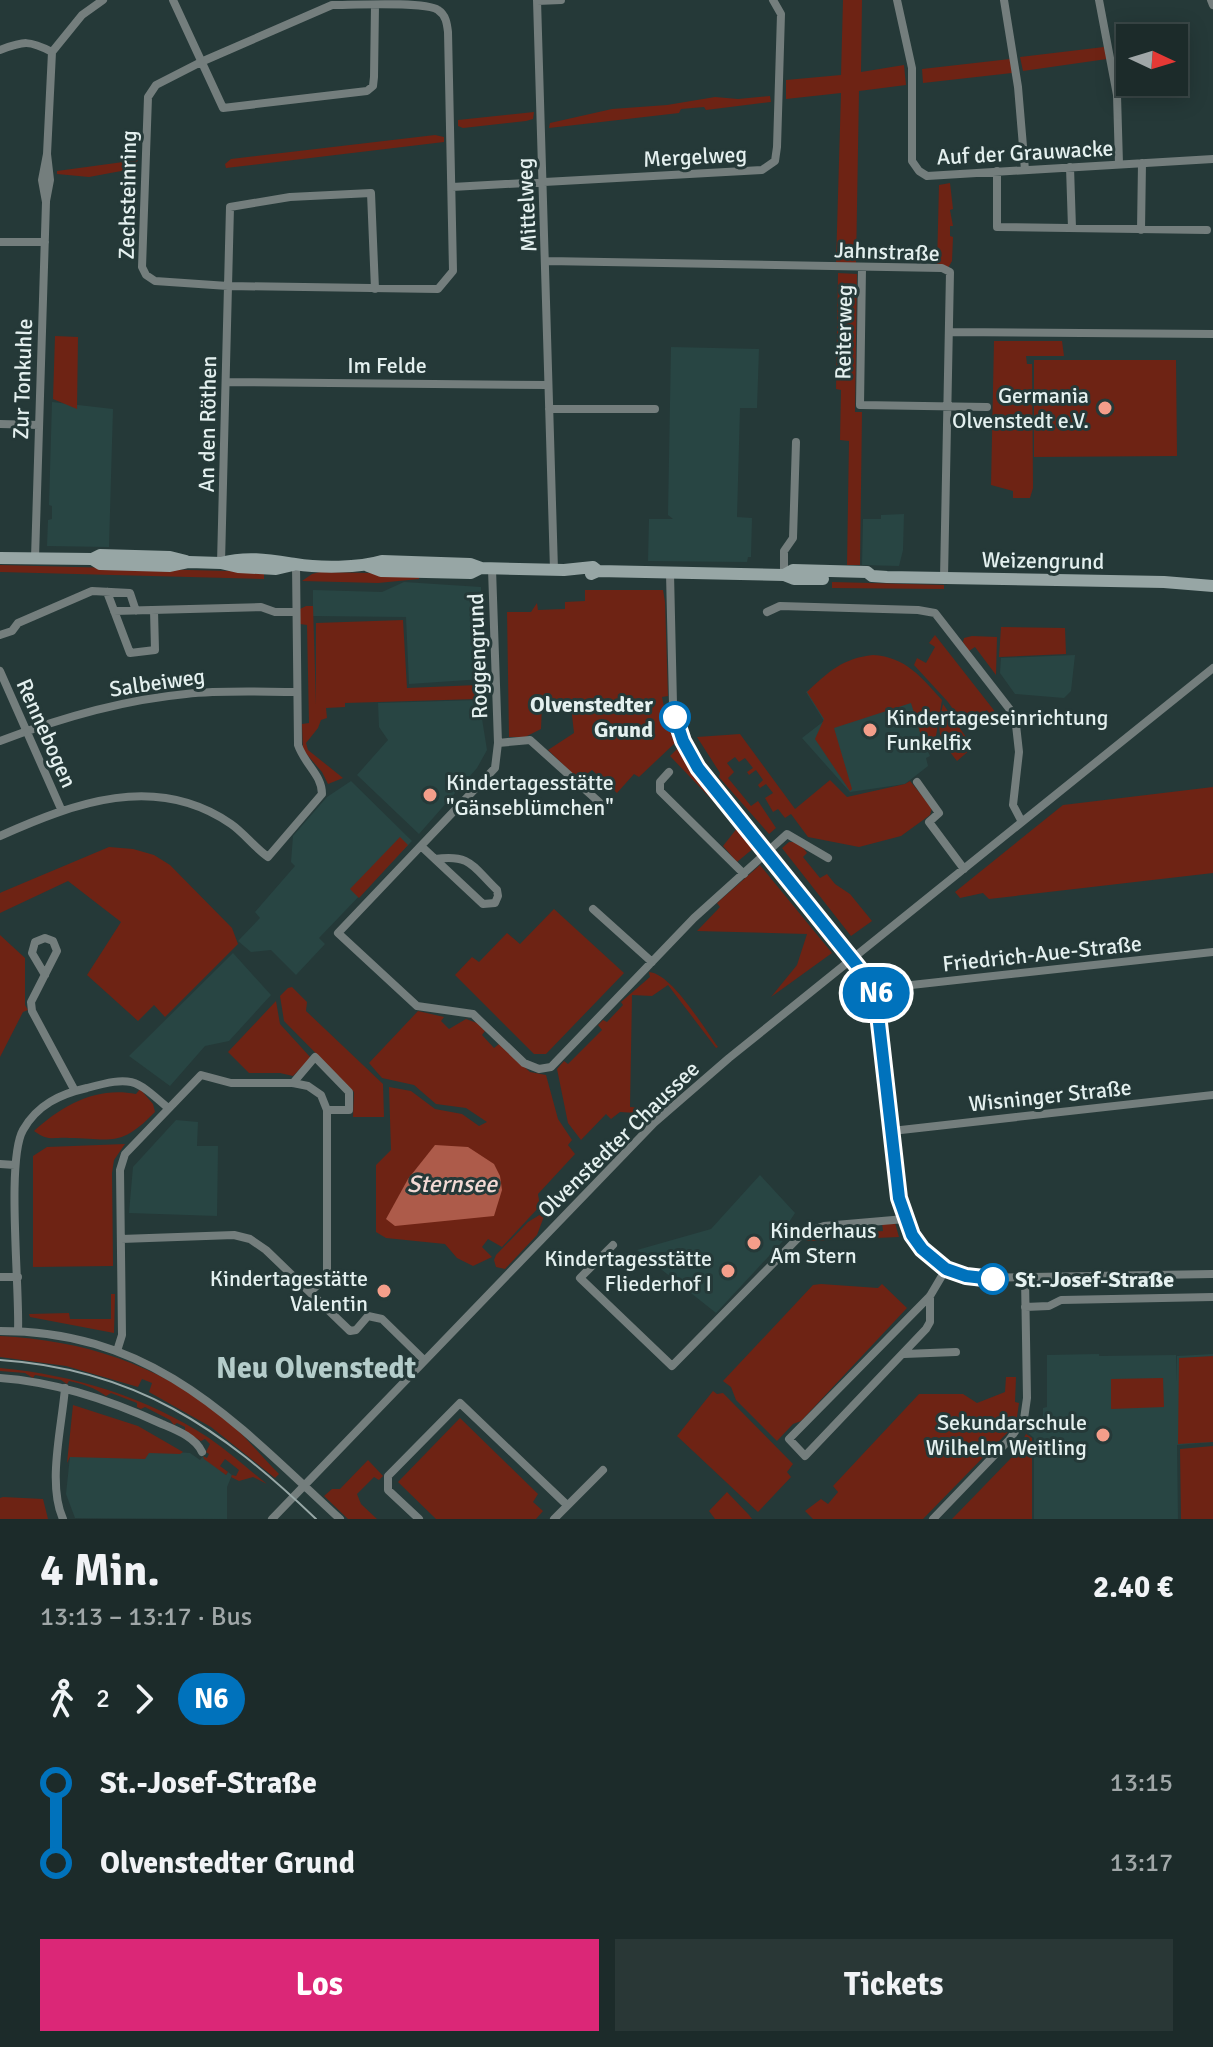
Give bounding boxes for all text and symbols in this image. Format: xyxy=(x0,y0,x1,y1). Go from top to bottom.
north arrow xyxy=(1116,24,1188,96)
map controls xyxy=(1116,24,1188,96)
street label: Zechsteinring xyxy=(113,130,142,260)
street label: Auf der Grauwacke xyxy=(936,134,1114,171)
street label: Mergelweg xyxy=(642,140,748,173)
street label: Mittelweg xyxy=(511,157,542,253)
street label: Jahnstraße xyxy=(834,236,940,267)
street label: Reiterweg xyxy=(829,284,858,380)
street label: Zur Tonkuhle xyxy=(7,318,38,440)
street label: Im Felde xyxy=(347,352,427,379)
street label: An den Röthen xyxy=(193,355,222,493)
place label: Germania Olvenstedt e.V. xyxy=(952,382,1089,434)
marker: Germania Olvenstedt e.V. xyxy=(1096,399,1114,417)
street label: Weizengrund xyxy=(981,546,1105,575)
street label: Roggengrund xyxy=(462,593,493,719)
street label: Salbeiweg xyxy=(107,662,207,703)
street label: Rennebogen xyxy=(10,674,83,792)
place label: Olvenstedter Grund xyxy=(530,691,653,743)
marker: Olvenstedter Grund xyxy=(660,702,690,732)
place label: Kindertageseinrichtung Funkelfix xyxy=(886,704,1108,756)
marker: Kindertageseinrichtung Funkelfix xyxy=(861,721,879,739)
place label: Kindertagesstätte "Gänseblümchen" xyxy=(446,769,614,821)
marker: Kindertagesstätte "Gänseblümchen" xyxy=(421,786,439,804)
street label: Friedrich-Aue-Straße xyxy=(941,930,1143,977)
line badge: N6 xyxy=(840,967,912,1019)
text: N6 xyxy=(859,976,893,1010)
street label: Olvenstedter Chaussee xyxy=(532,1055,705,1224)
street label: Wisninger Straße xyxy=(967,1074,1133,1117)
water label: Sternsee xyxy=(407,1169,498,1199)
place label: Kinderhaus Am Stern xyxy=(770,1217,877,1269)
marker: Kinderhaus Am Stern xyxy=(745,1234,763,1252)
place label: Kindertagesstätte Fliederhof I xyxy=(544,1245,712,1297)
marker: Kindertagesstätte Fliederhof I xyxy=(719,1262,737,1280)
marker: St.-Josef-Straße xyxy=(978,1264,1008,1294)
place label: Kindertagestätte Valentin xyxy=(210,1265,368,1317)
place label: St.-Josef-Straße xyxy=(1015,1266,1174,1293)
marker: Kindertagestätte Valentin xyxy=(375,1282,393,1300)
district label: Neu Olvenstedt xyxy=(216,1350,416,1387)
place label: Sekundarschule Wilhelm Weitling xyxy=(926,1409,1087,1461)
marker: Sekundarschule Wilhelm Weitling xyxy=(1094,1426,1112,1444)
text: 4 Min. xyxy=(40,1544,160,1598)
text: 2.40 € xyxy=(1093,1569,1173,1606)
text: 13:13 – 13:17 · Bus xyxy=(40,1601,252,1633)
icon: walk xyxy=(40,1677,84,1721)
icon: forward xyxy=(122,1677,166,1721)
text: N6 xyxy=(194,1682,229,1716)
text: 2 xyxy=(96,1683,110,1715)
text: St.-Josef-Straße xyxy=(100,1765,317,1802)
text: 13:15 xyxy=(1110,1767,1173,1799)
text: Olvenstedter Grund xyxy=(100,1845,355,1882)
text: 13:17 xyxy=(1110,1847,1173,1879)
button: Los xyxy=(40,1939,599,2031)
button: Tickets xyxy=(615,1939,1173,2031)

